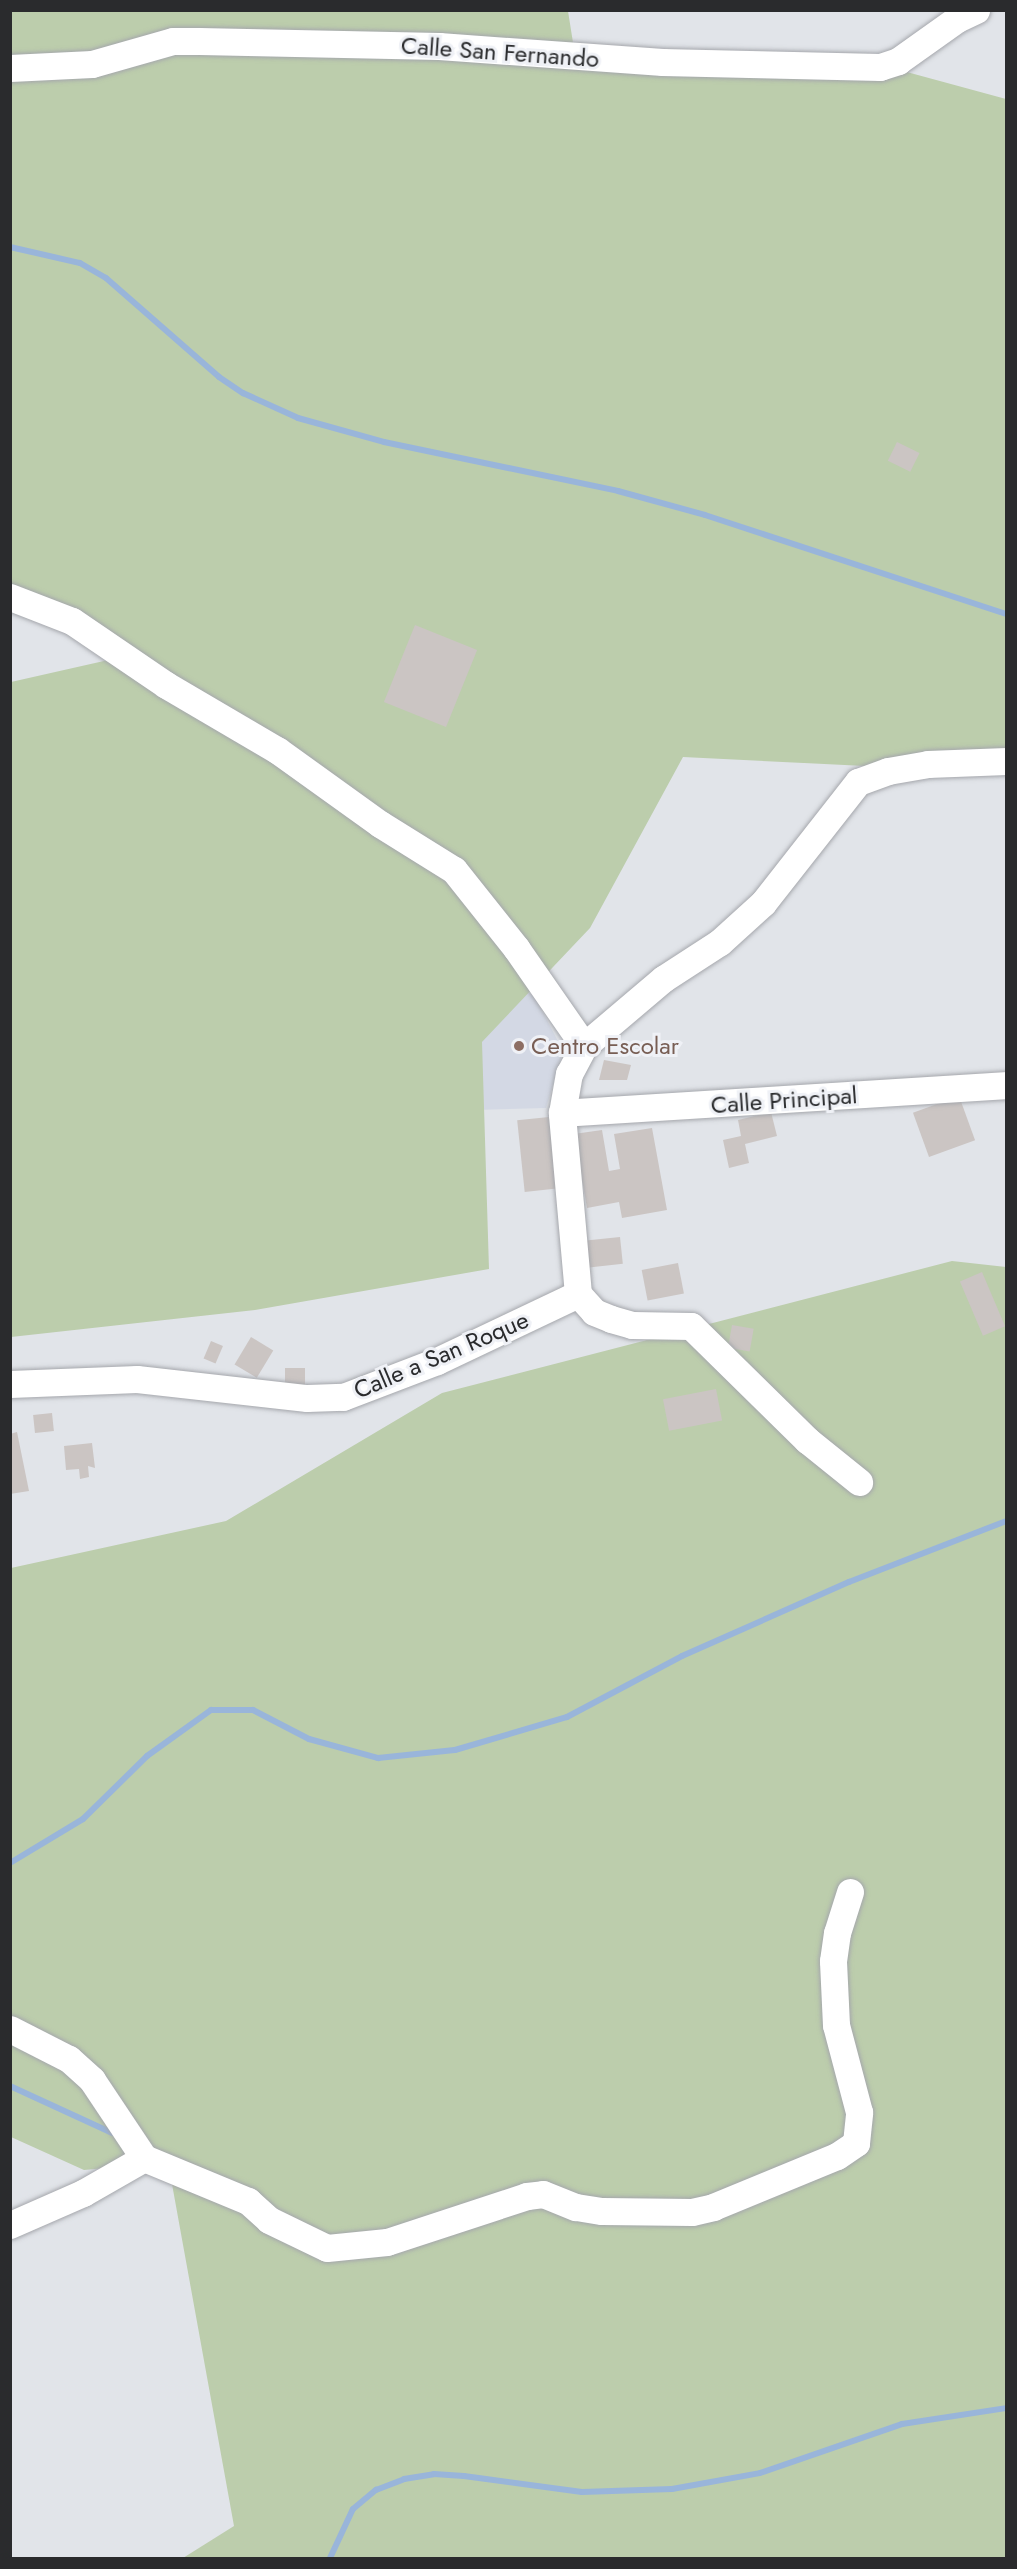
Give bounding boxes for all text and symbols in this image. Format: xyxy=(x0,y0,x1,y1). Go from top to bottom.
street label: Calle San Fernando xyxy=(400,31,600,73)
place label: Centro Escolar xyxy=(531,1032,679,1060)
marker: Centro Escolar xyxy=(512,1039,526,1053)
street label: Calle Principal xyxy=(710,1081,858,1119)
street label: Calle a San Roque xyxy=(349,1305,533,1405)

